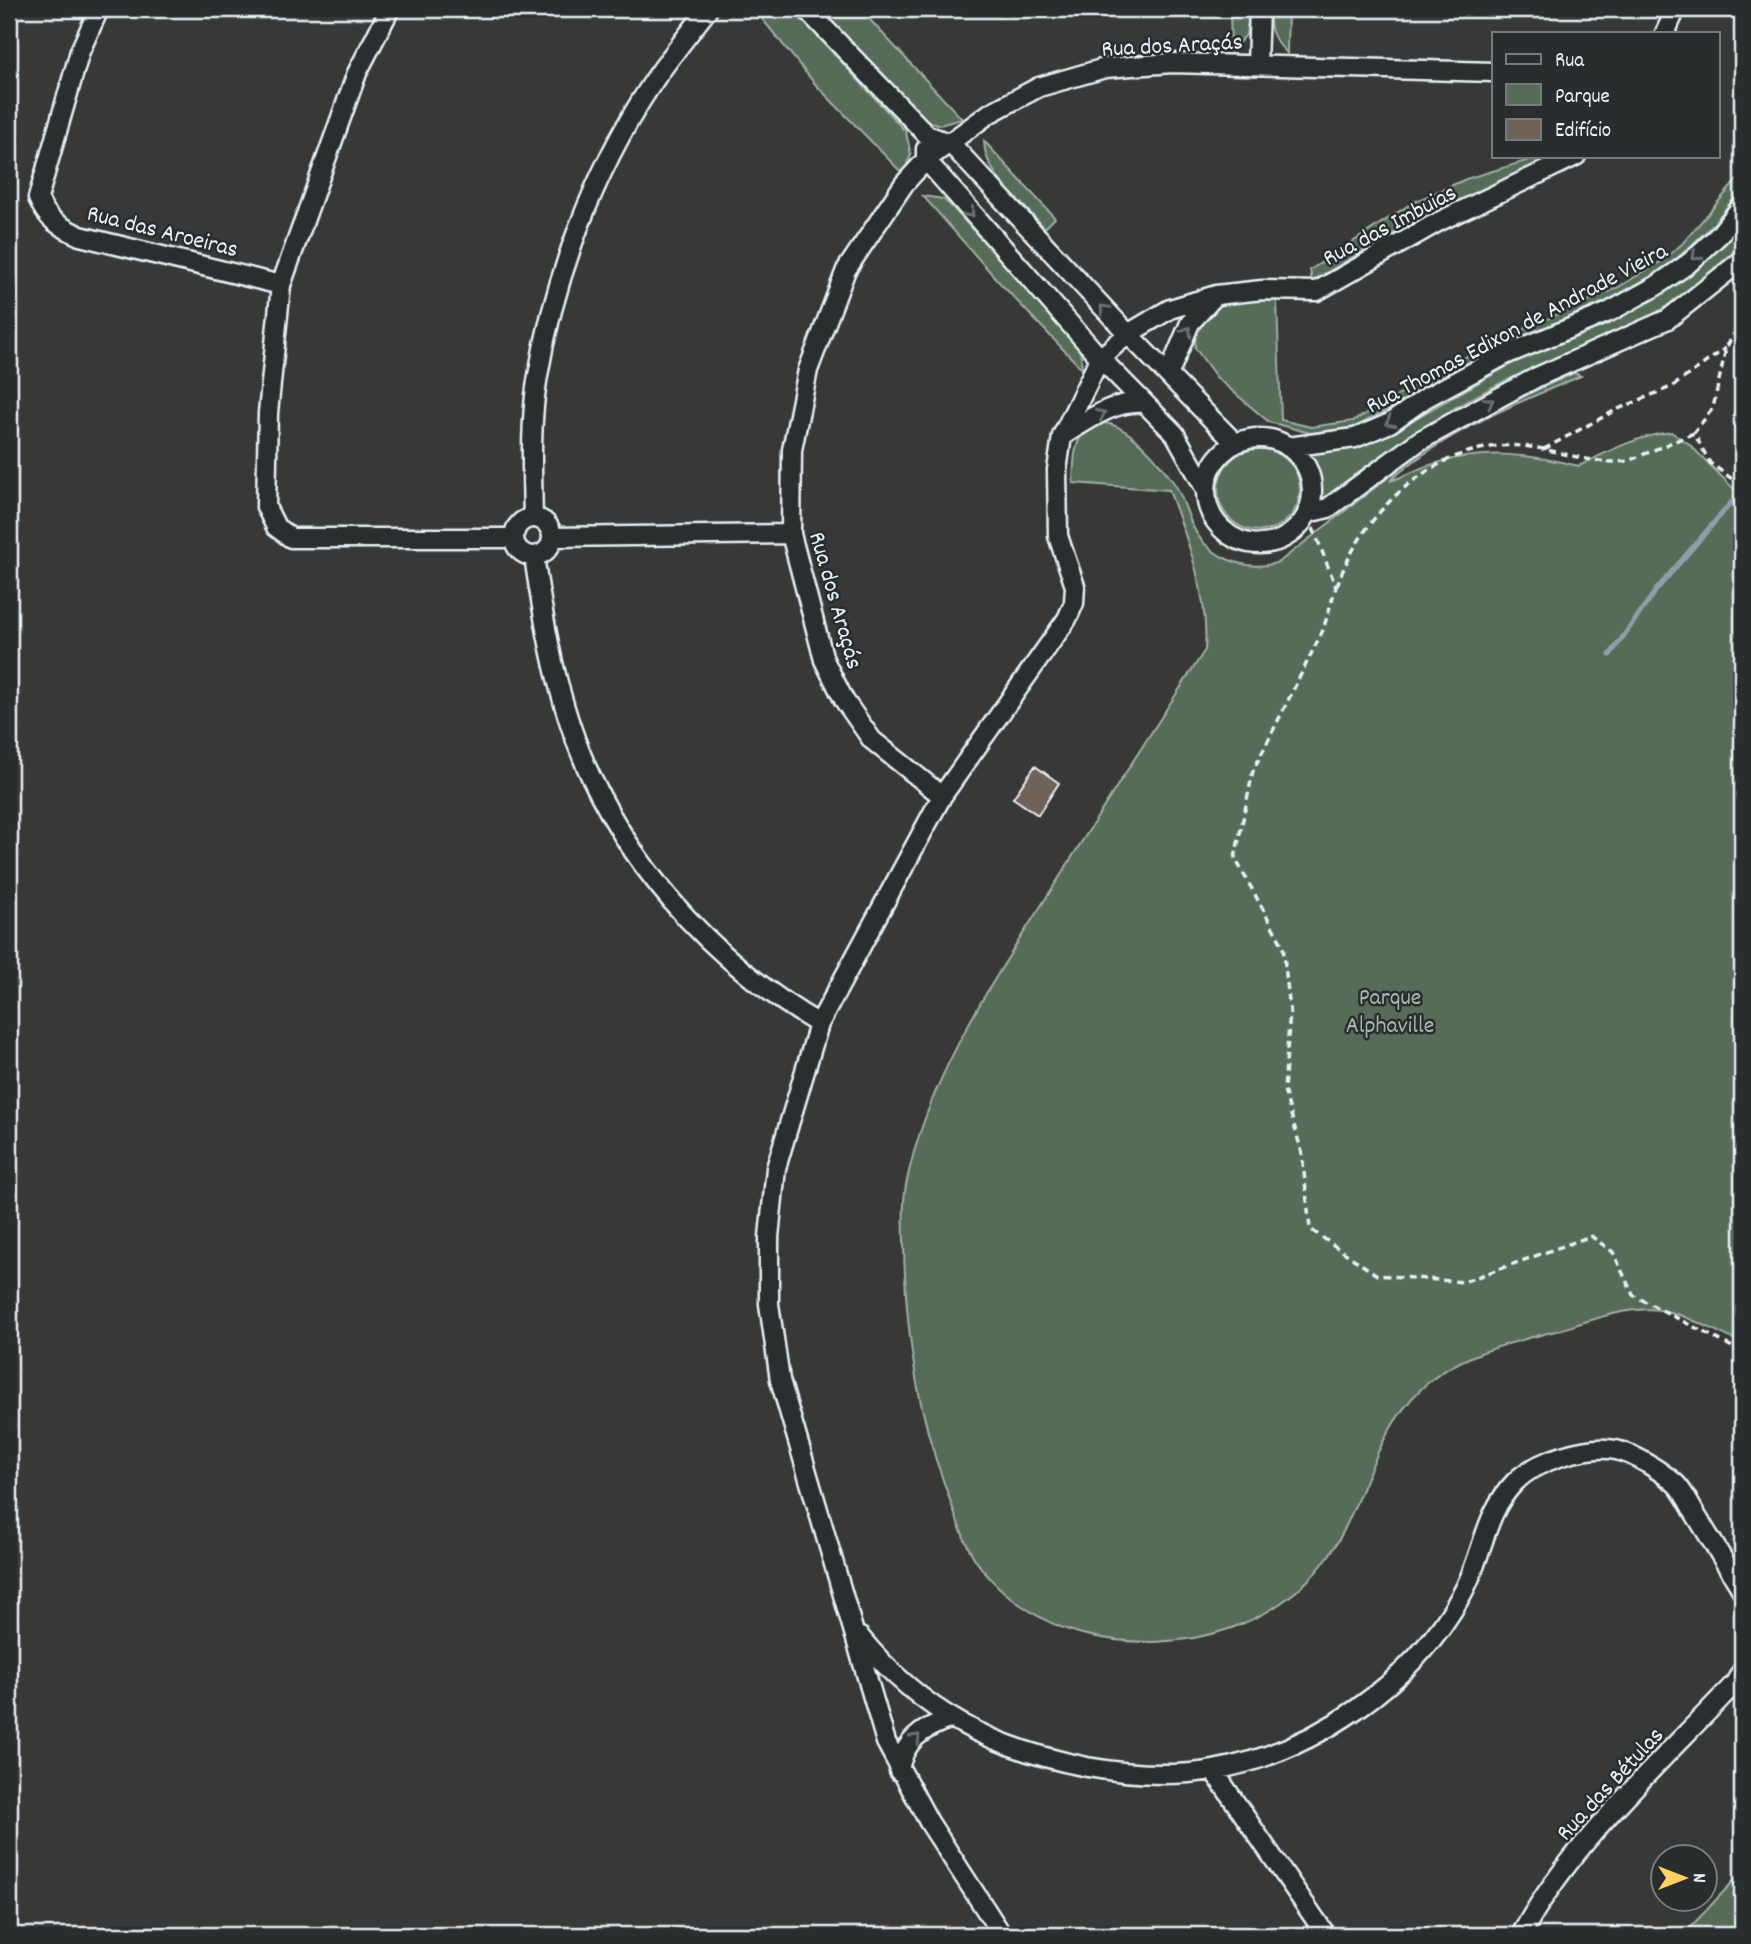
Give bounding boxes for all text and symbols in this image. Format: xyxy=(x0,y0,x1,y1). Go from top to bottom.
street label: Rua dos Araçás xyxy=(1101,26,1244,68)
legend xyxy=(1492,32,1720,158)
text: Rua xyxy=(1555,47,1585,77)
text: Parque xyxy=(1555,83,1610,113)
text: Edifício xyxy=(1555,117,1611,147)
street label: Rua das Imbuias xyxy=(1317,177,1463,276)
street label: Rua das Aroeiras xyxy=(83,198,241,268)
one-way arrow xyxy=(962,205,974,218)
street label: Rua Thomas Edixon de Andrade Vieira xyxy=(1360,235,1675,424)
one-way arrow xyxy=(1691,248,1704,260)
one-way arrow xyxy=(1100,304,1113,317)
one-way arrow xyxy=(1179,325,1192,338)
one-way arrow xyxy=(1482,397,1495,410)
one-way arrow xyxy=(1094,408,1106,422)
one-way arrow xyxy=(1384,414,1397,427)
street label: Rua dos Araçás xyxy=(798,528,870,673)
park label: Parque Alphaville xyxy=(1346,982,1434,1044)
street label: Rua das Bétulas xyxy=(1549,1720,1673,1850)
one-way arrow xyxy=(908,1733,920,1746)
north arrow xyxy=(1650,1842,1720,1912)
text: N xyxy=(1684,1873,1711,1883)

